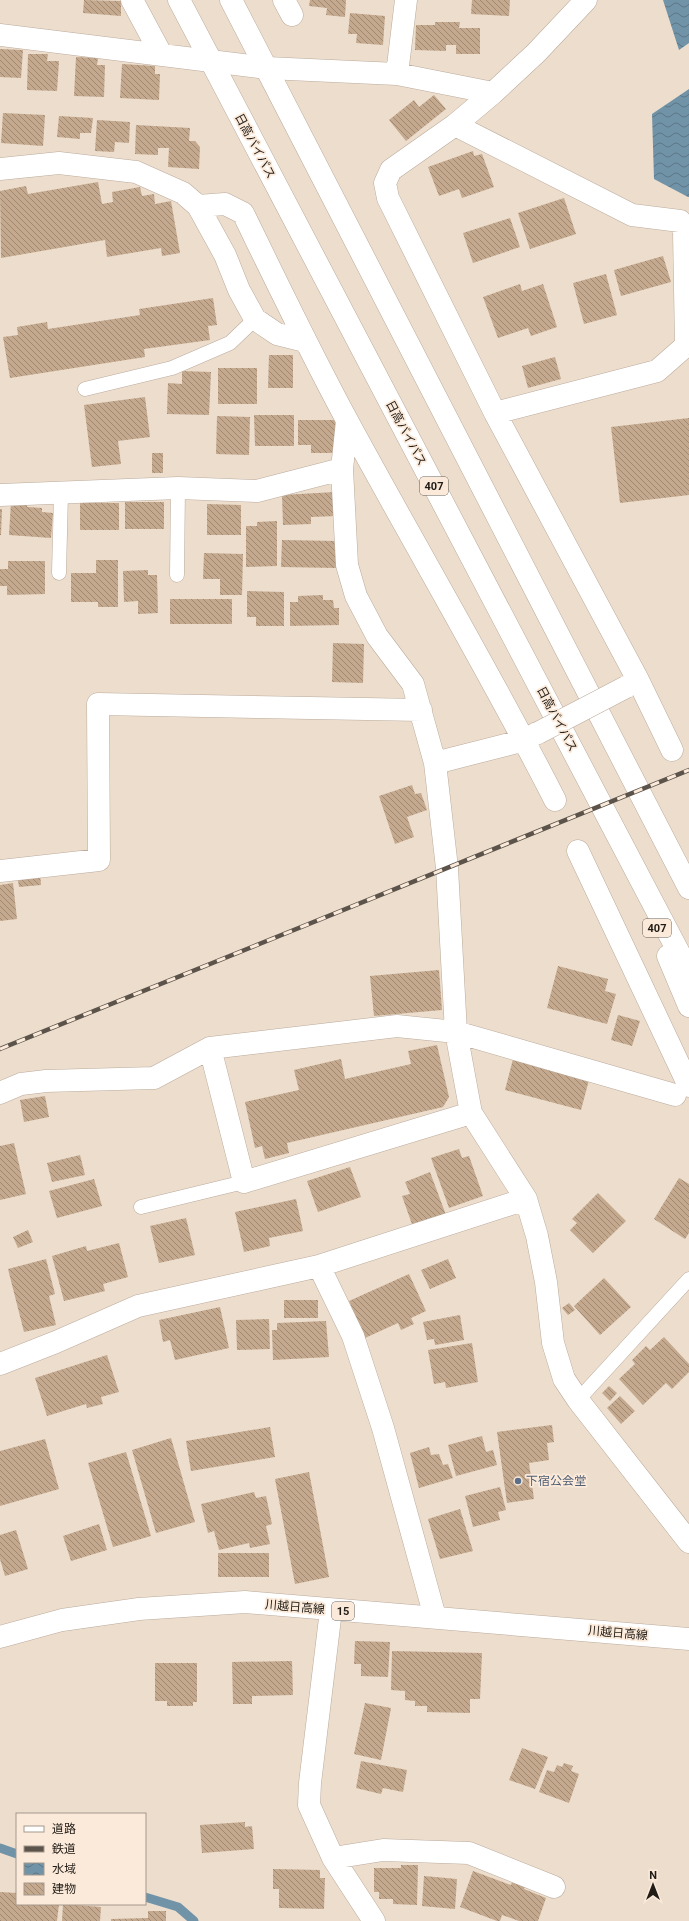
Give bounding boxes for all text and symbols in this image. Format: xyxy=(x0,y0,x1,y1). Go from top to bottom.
street label: 日高バイパス xyxy=(232,111,278,181)
street label: 日高バイパス xyxy=(383,398,429,468)
road number: 407 xyxy=(420,477,448,495)
street label: 日高バイパス xyxy=(534,684,580,754)
road number: 407 xyxy=(643,919,671,937)
place label: 下宿公会堂 xyxy=(526,1474,586,1488)
marker: 下宿公会堂 xyxy=(513,1476,523,1486)
street label: 川越日高線 xyxy=(264,1597,326,1617)
road number: 15 xyxy=(332,1602,354,1620)
street label: 川越日高線 xyxy=(587,1623,649,1643)
legend xyxy=(16,1813,146,1905)
text: 道路 xyxy=(52,1822,76,1836)
text: 鉄道 xyxy=(52,1842,76,1856)
text: 水域 xyxy=(52,1862,76,1876)
north arrow xyxy=(633,1865,673,1905)
text: N xyxy=(649,1869,657,1882)
text: 建物 xyxy=(52,1882,76,1896)

